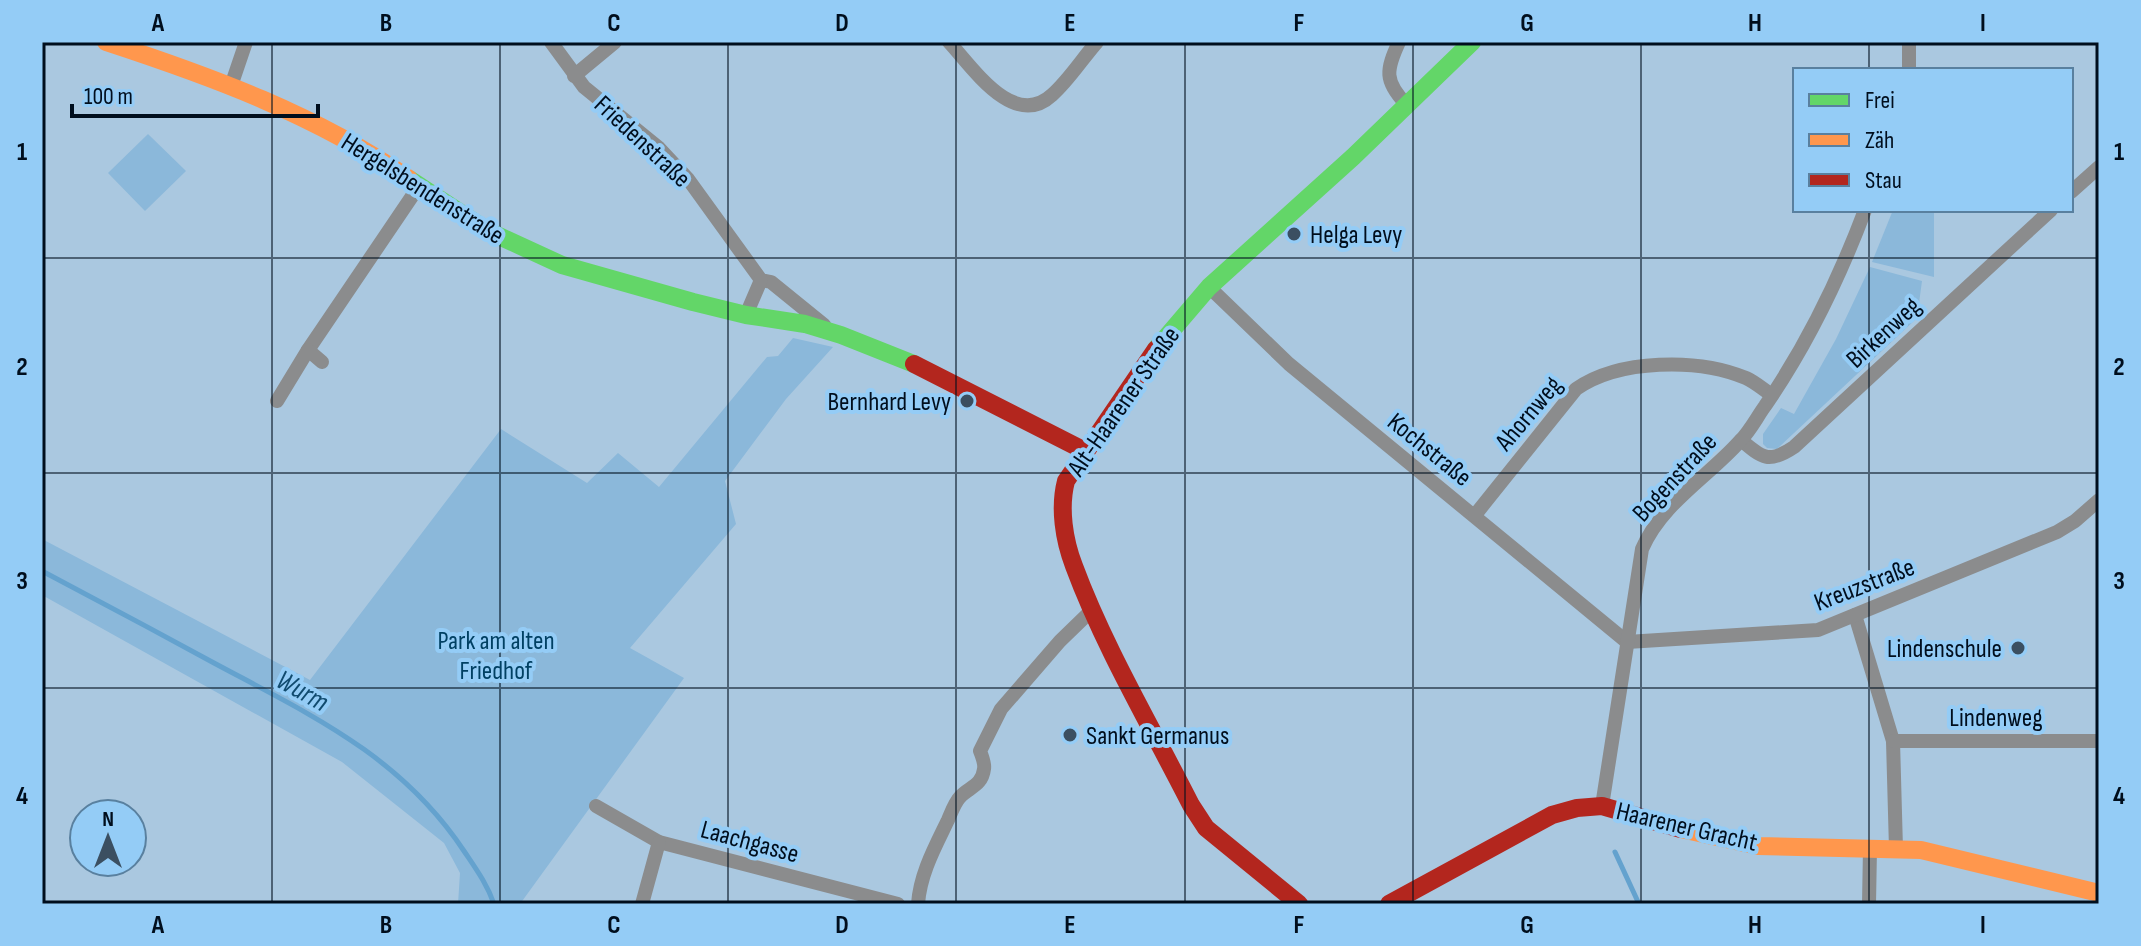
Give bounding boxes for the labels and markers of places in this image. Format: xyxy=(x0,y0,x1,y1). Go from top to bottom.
place label: Helga Levy xyxy=(1310,220,1402,251)
marker: Helga Levy xyxy=(1285,225,1303,243)
place label: Bernhard Levy xyxy=(828,387,951,418)
marker: Bernhard Levy xyxy=(958,392,976,410)
place label: Lindenschule xyxy=(1887,634,2002,665)
marker: Lindenschule xyxy=(2009,639,2027,657)
place label: Sankt Germanus xyxy=(1086,721,1229,752)
marker: Sankt Germanus xyxy=(1061,726,1079,744)

